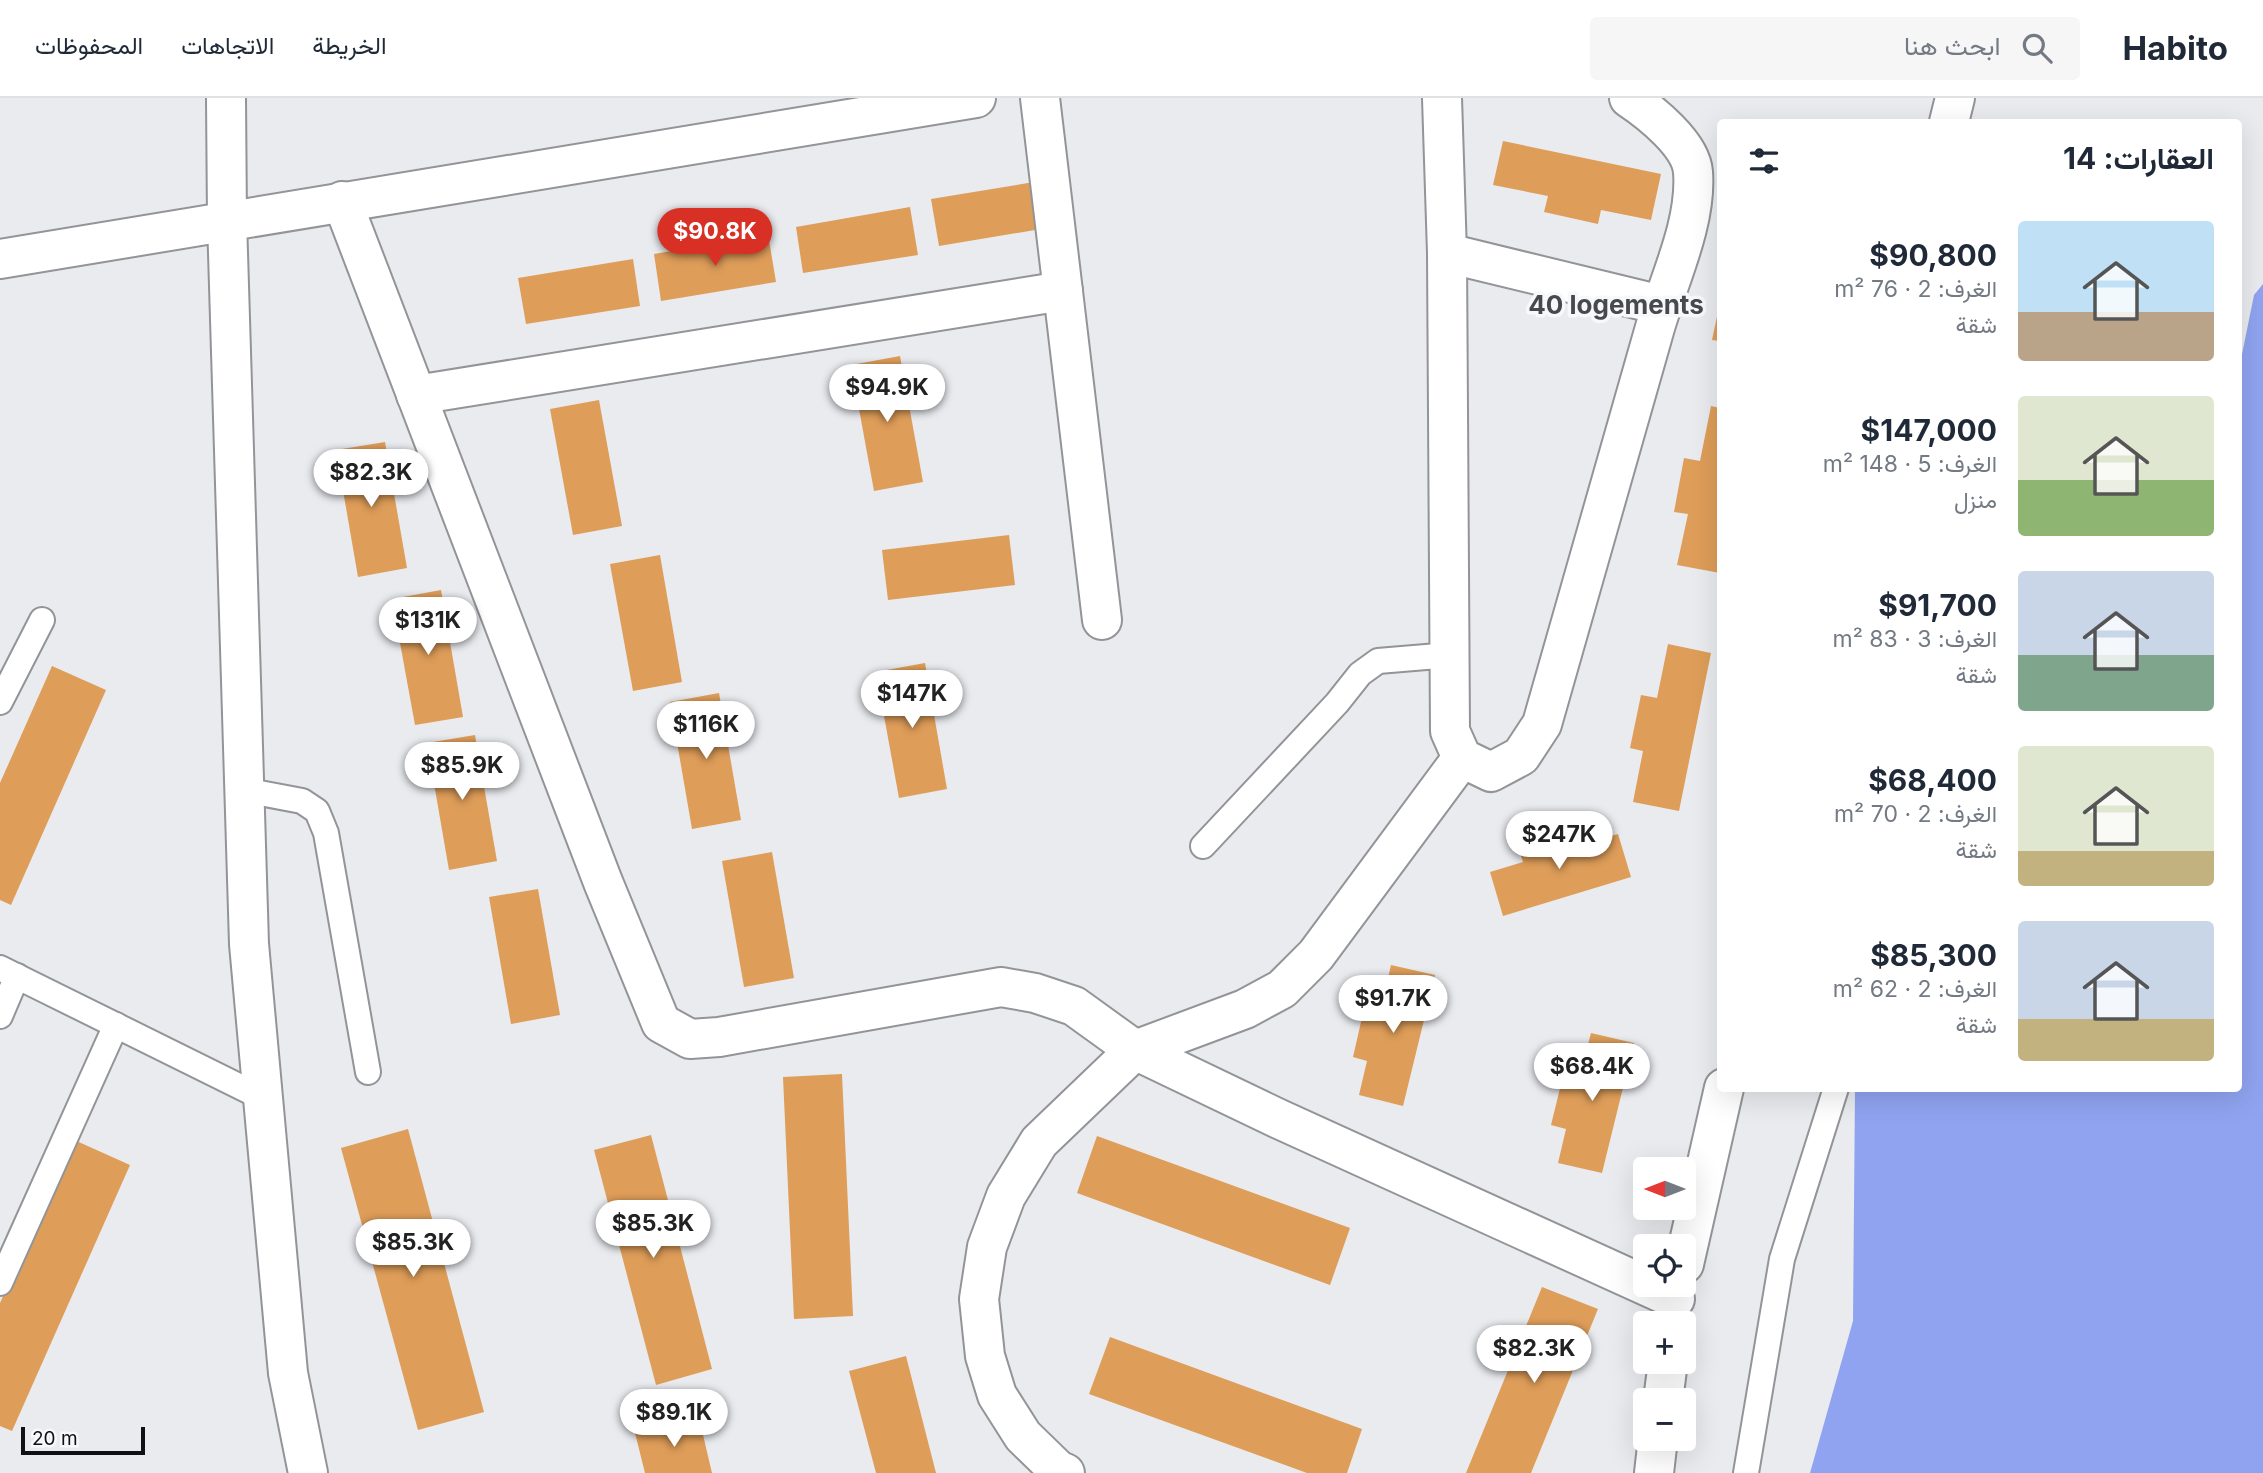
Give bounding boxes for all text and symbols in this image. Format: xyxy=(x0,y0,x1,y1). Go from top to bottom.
search box xyxy=(1590,17,2080,80)
text: Habito xyxy=(2122,28,2228,68)
icon: search xyxy=(2018,29,2056,67)
text: ابحث هنا xyxy=(1904,30,2000,61)
text: المحفوظات xyxy=(35,31,143,60)
text: الاتجاهات xyxy=(181,31,274,60)
text: الخريطة xyxy=(312,31,387,60)
text: العقارات: 14 xyxy=(2063,140,2214,176)
icon: filters xyxy=(1745,142,1783,180)
pin: $90.8K xyxy=(658,208,772,268)
text: $90.8K xyxy=(673,217,757,245)
text: $90,800 xyxy=(1869,237,1997,273)
icon: home xyxy=(2074,249,2158,333)
text: الغرف: 2 · 76 m² xyxy=(1834,275,1997,303)
district label: 40 logements xyxy=(1528,289,1704,320)
text: شقة xyxy=(1955,311,1997,339)
pin: $94.9K xyxy=(830,364,944,424)
text: $94.9K xyxy=(845,373,929,401)
text: $147,000 xyxy=(1861,412,1997,448)
icon: home xyxy=(2074,424,2158,508)
pin: $82.3K xyxy=(314,450,428,509)
text: الغرف: 5 · 148 m² xyxy=(1823,450,1997,478)
text: $82.3K xyxy=(329,458,413,486)
text: منزل xyxy=(1954,486,1997,514)
text: $91,700 xyxy=(1878,587,1997,623)
pin: $131K xyxy=(379,598,477,657)
icon: home xyxy=(2074,599,2158,683)
text: $131K xyxy=(395,606,461,634)
text: الغرف: 3 · 83 m² xyxy=(1833,625,1997,653)
text: شقة xyxy=(1955,661,1997,689)
pin: $147K xyxy=(863,670,961,730)
text: $147K xyxy=(877,679,947,707)
pin: $116K xyxy=(657,702,755,761)
text: $116K xyxy=(673,710,739,738)
pin: $85.9K xyxy=(405,742,519,802)
text: $85.9K xyxy=(420,751,504,779)
text: $68,400 xyxy=(1868,762,1997,798)
icon: home xyxy=(2074,774,2158,858)
text: الغرف: 2 · 70 m² xyxy=(1834,800,1997,828)
pin: $247K xyxy=(1510,812,1608,871)
text: $247K xyxy=(1522,820,1596,848)
text: شقة xyxy=(1955,836,1997,864)
text: $85,300 xyxy=(1870,937,1997,973)
icon: home xyxy=(2074,949,2158,1033)
text: الغرف: 2 · 62 m² xyxy=(1833,975,1997,1003)
pin: $91.7K xyxy=(1336,976,1450,1035)
text: $91.7K xyxy=(1355,984,1431,1012)
text: شقة xyxy=(1955,1011,1997,1039)
pin: $68.4K xyxy=(1535,1044,1649,1103)
text: $68.4K xyxy=(1550,1052,1634,1080)
north arrow xyxy=(1633,1157,1696,1220)
map controls xyxy=(1633,1157,1696,1451)
pin: $85.3K xyxy=(596,1200,710,1260)
text: $85.3K xyxy=(612,1209,694,1237)
pin: $85.3K xyxy=(356,1220,470,1279)
text: $85.3K xyxy=(372,1228,454,1256)
button: locate xyxy=(1633,1234,1696,1297)
button: + xyxy=(1633,1311,1696,1374)
pin: $82.3K xyxy=(1477,1326,1591,1385)
text: $82.3K xyxy=(1492,1334,1576,1362)
button: − xyxy=(1633,1388,1696,1451)
pin: $89.1K xyxy=(617,1390,731,1449)
text: $89.1K xyxy=(636,1398,712,1426)
scale bar xyxy=(21,1424,145,1456)
text: 20 m xyxy=(32,1427,78,1450)

